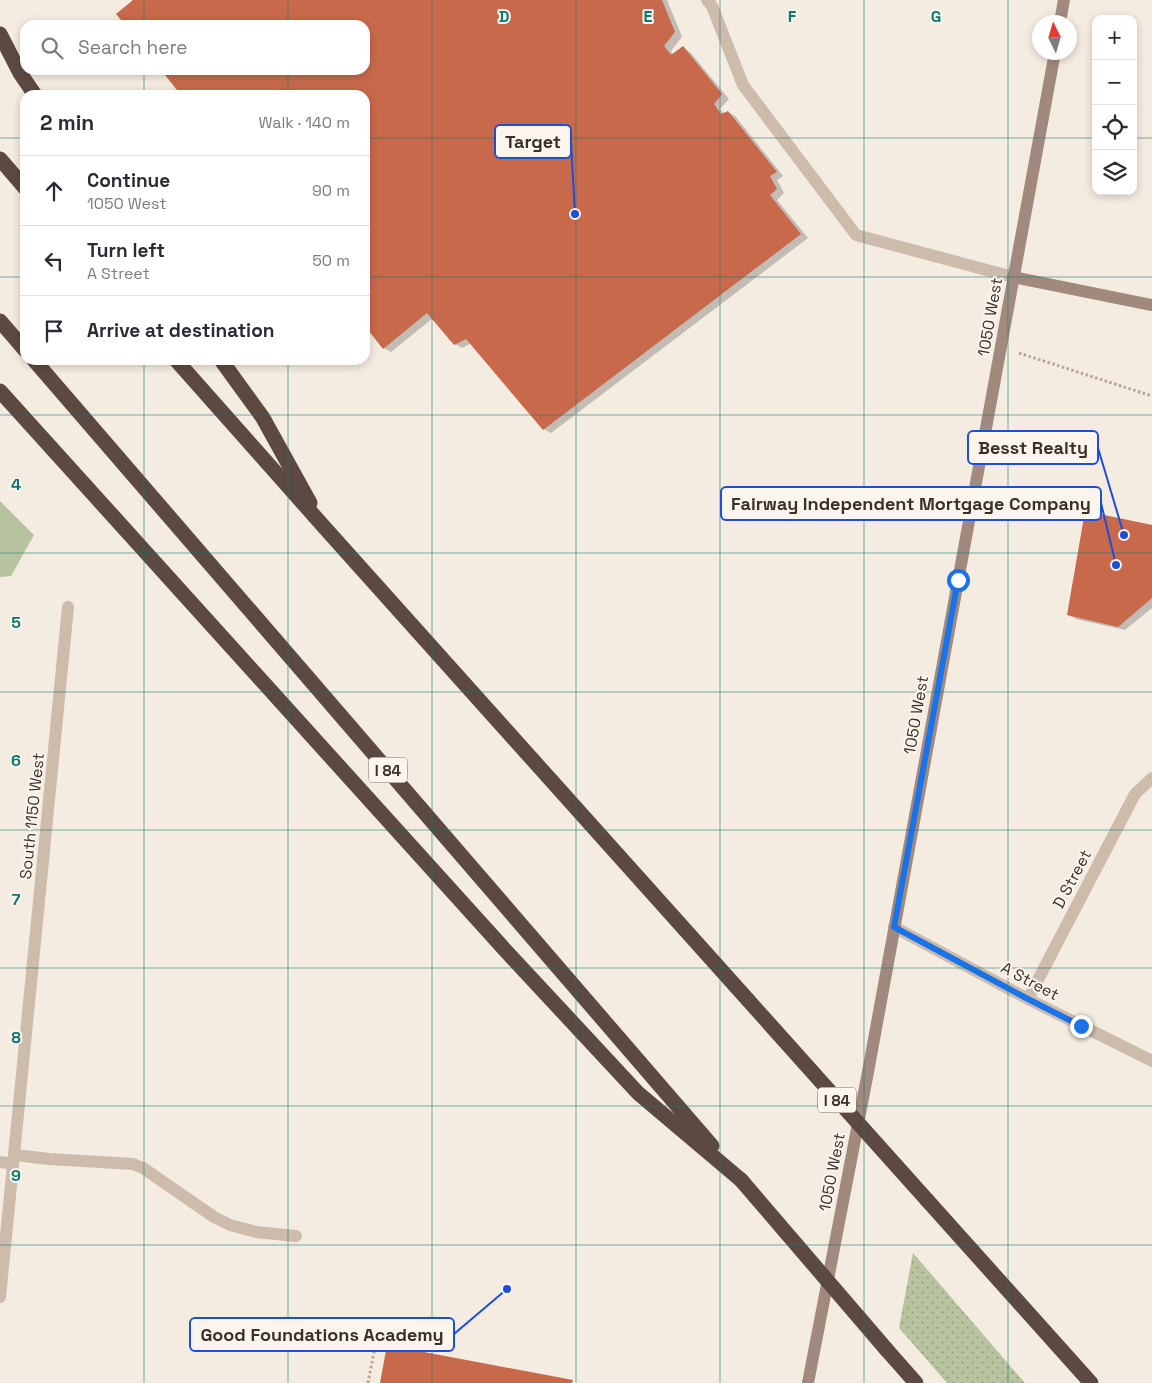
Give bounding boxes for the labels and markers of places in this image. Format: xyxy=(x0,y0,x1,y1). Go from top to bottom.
callout: Target xyxy=(495,125,571,158)
callout: Besst Realty xyxy=(968,431,1098,464)
callout: Fairway Independent Mortgage Company xyxy=(721,487,1101,520)
callout: Good Foundations Academy xyxy=(190,1318,454,1351)

